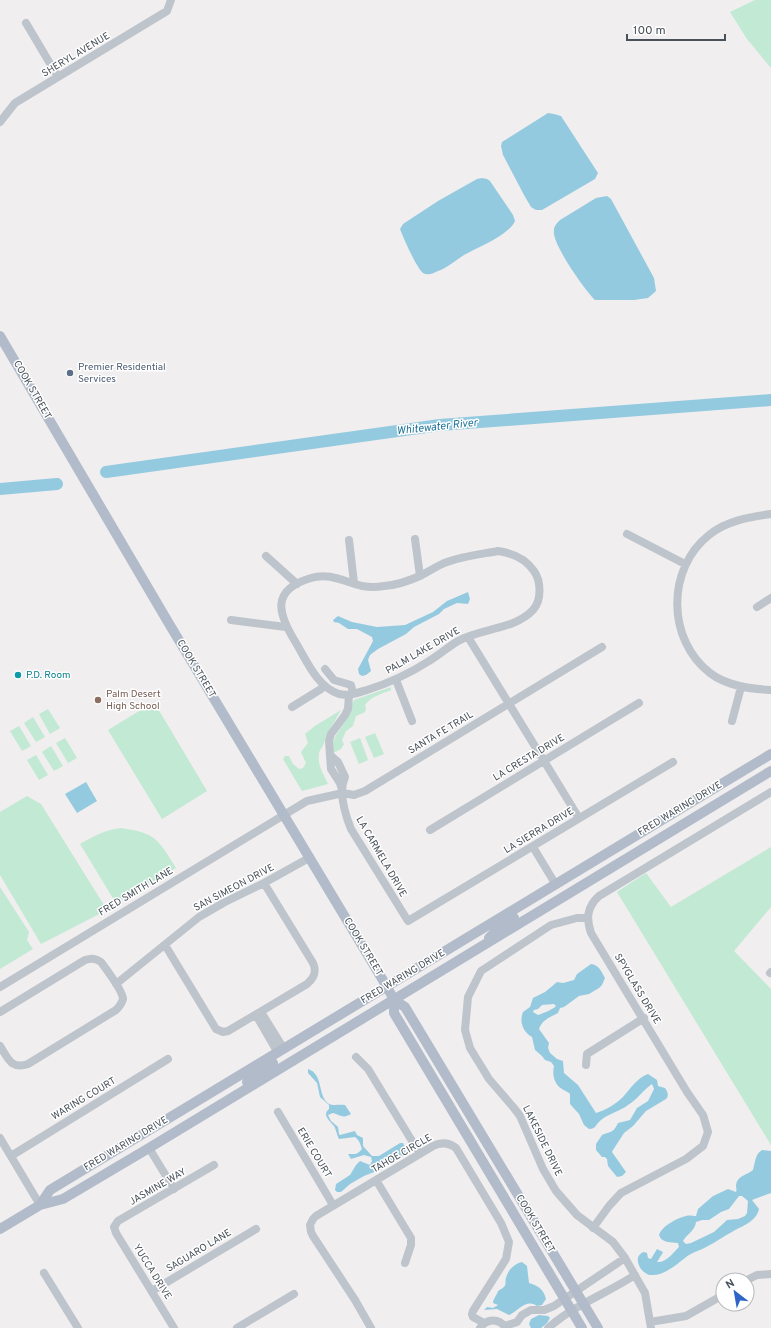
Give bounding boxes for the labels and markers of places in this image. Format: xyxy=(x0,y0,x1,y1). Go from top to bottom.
place label: Premier Residential Services xyxy=(78,361,166,386)
marker: Premier Residential Services xyxy=(65,368,75,378)
place label: P.D. Room xyxy=(26,669,70,682)
marker: P.D. Room xyxy=(13,670,23,680)
place label: Palm Desert High School xyxy=(106,688,161,713)
marker: Palm Desert High School xyxy=(93,695,103,705)

